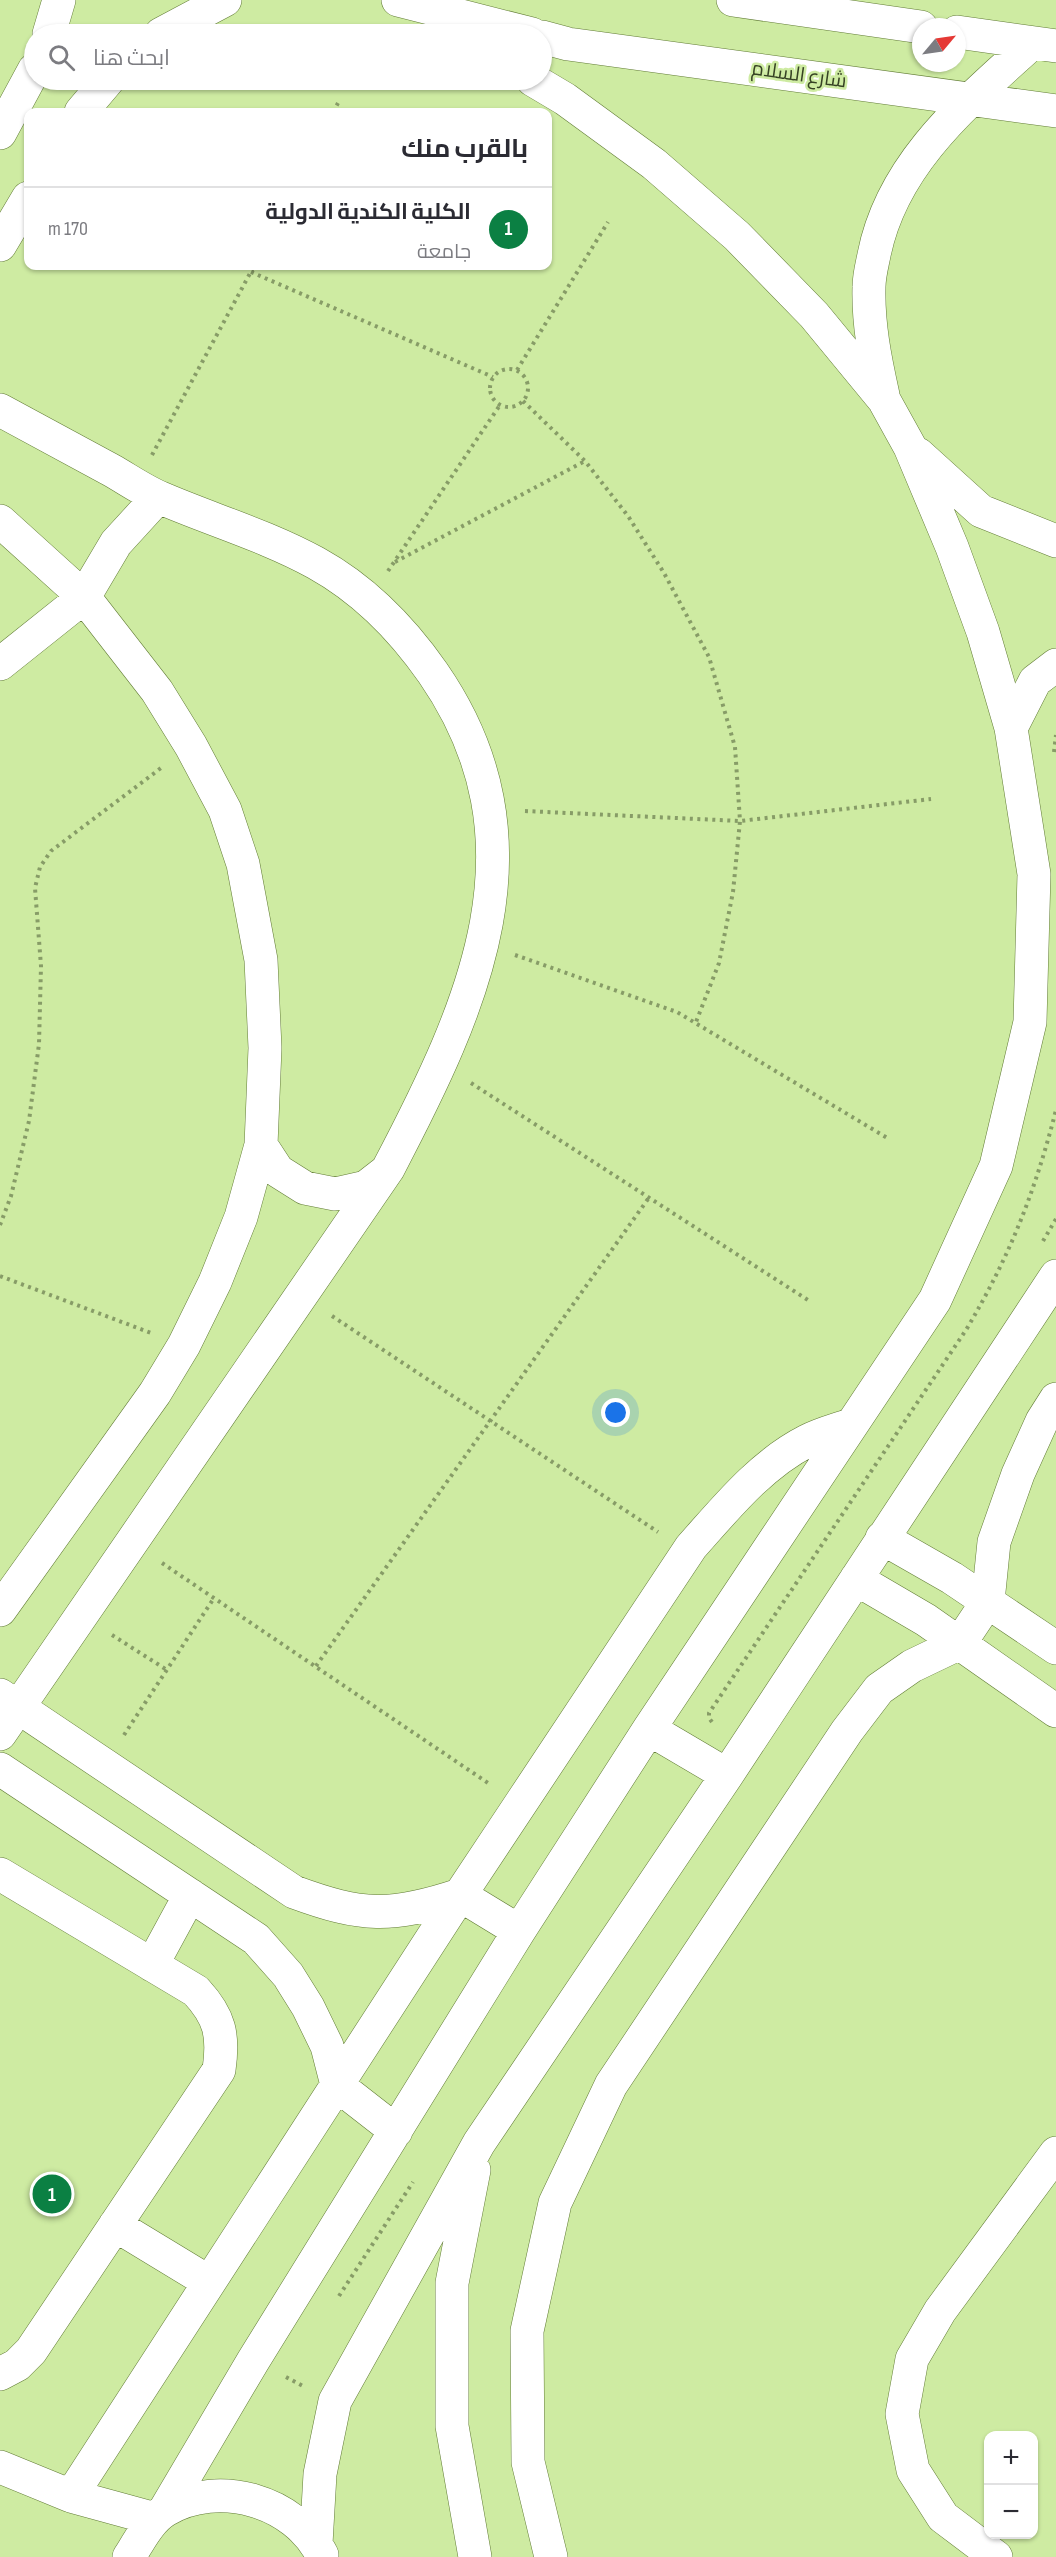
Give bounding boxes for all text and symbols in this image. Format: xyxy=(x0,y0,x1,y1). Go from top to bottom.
north arrow xyxy=(912,18,966,72)
search box xyxy=(24,24,552,90)
icon: search xyxy=(45,41,78,74)
text: ابحث هنا xyxy=(93,45,170,72)
street label: شارع السلام xyxy=(750,56,848,95)
text: بالقرب منك xyxy=(401,134,528,165)
text: الكلية الكندية الدولية xyxy=(265,199,471,226)
text: 170 m xyxy=(48,217,88,241)
text: 1 xyxy=(505,217,512,241)
text: جامعة xyxy=(417,240,471,264)
your location xyxy=(601,1398,630,1427)
pin: 1 xyxy=(32,2172,72,2216)
map controls xyxy=(984,2431,1038,2539)
button: + xyxy=(984,2431,1038,2485)
button: − xyxy=(984,2485,1038,2539)

